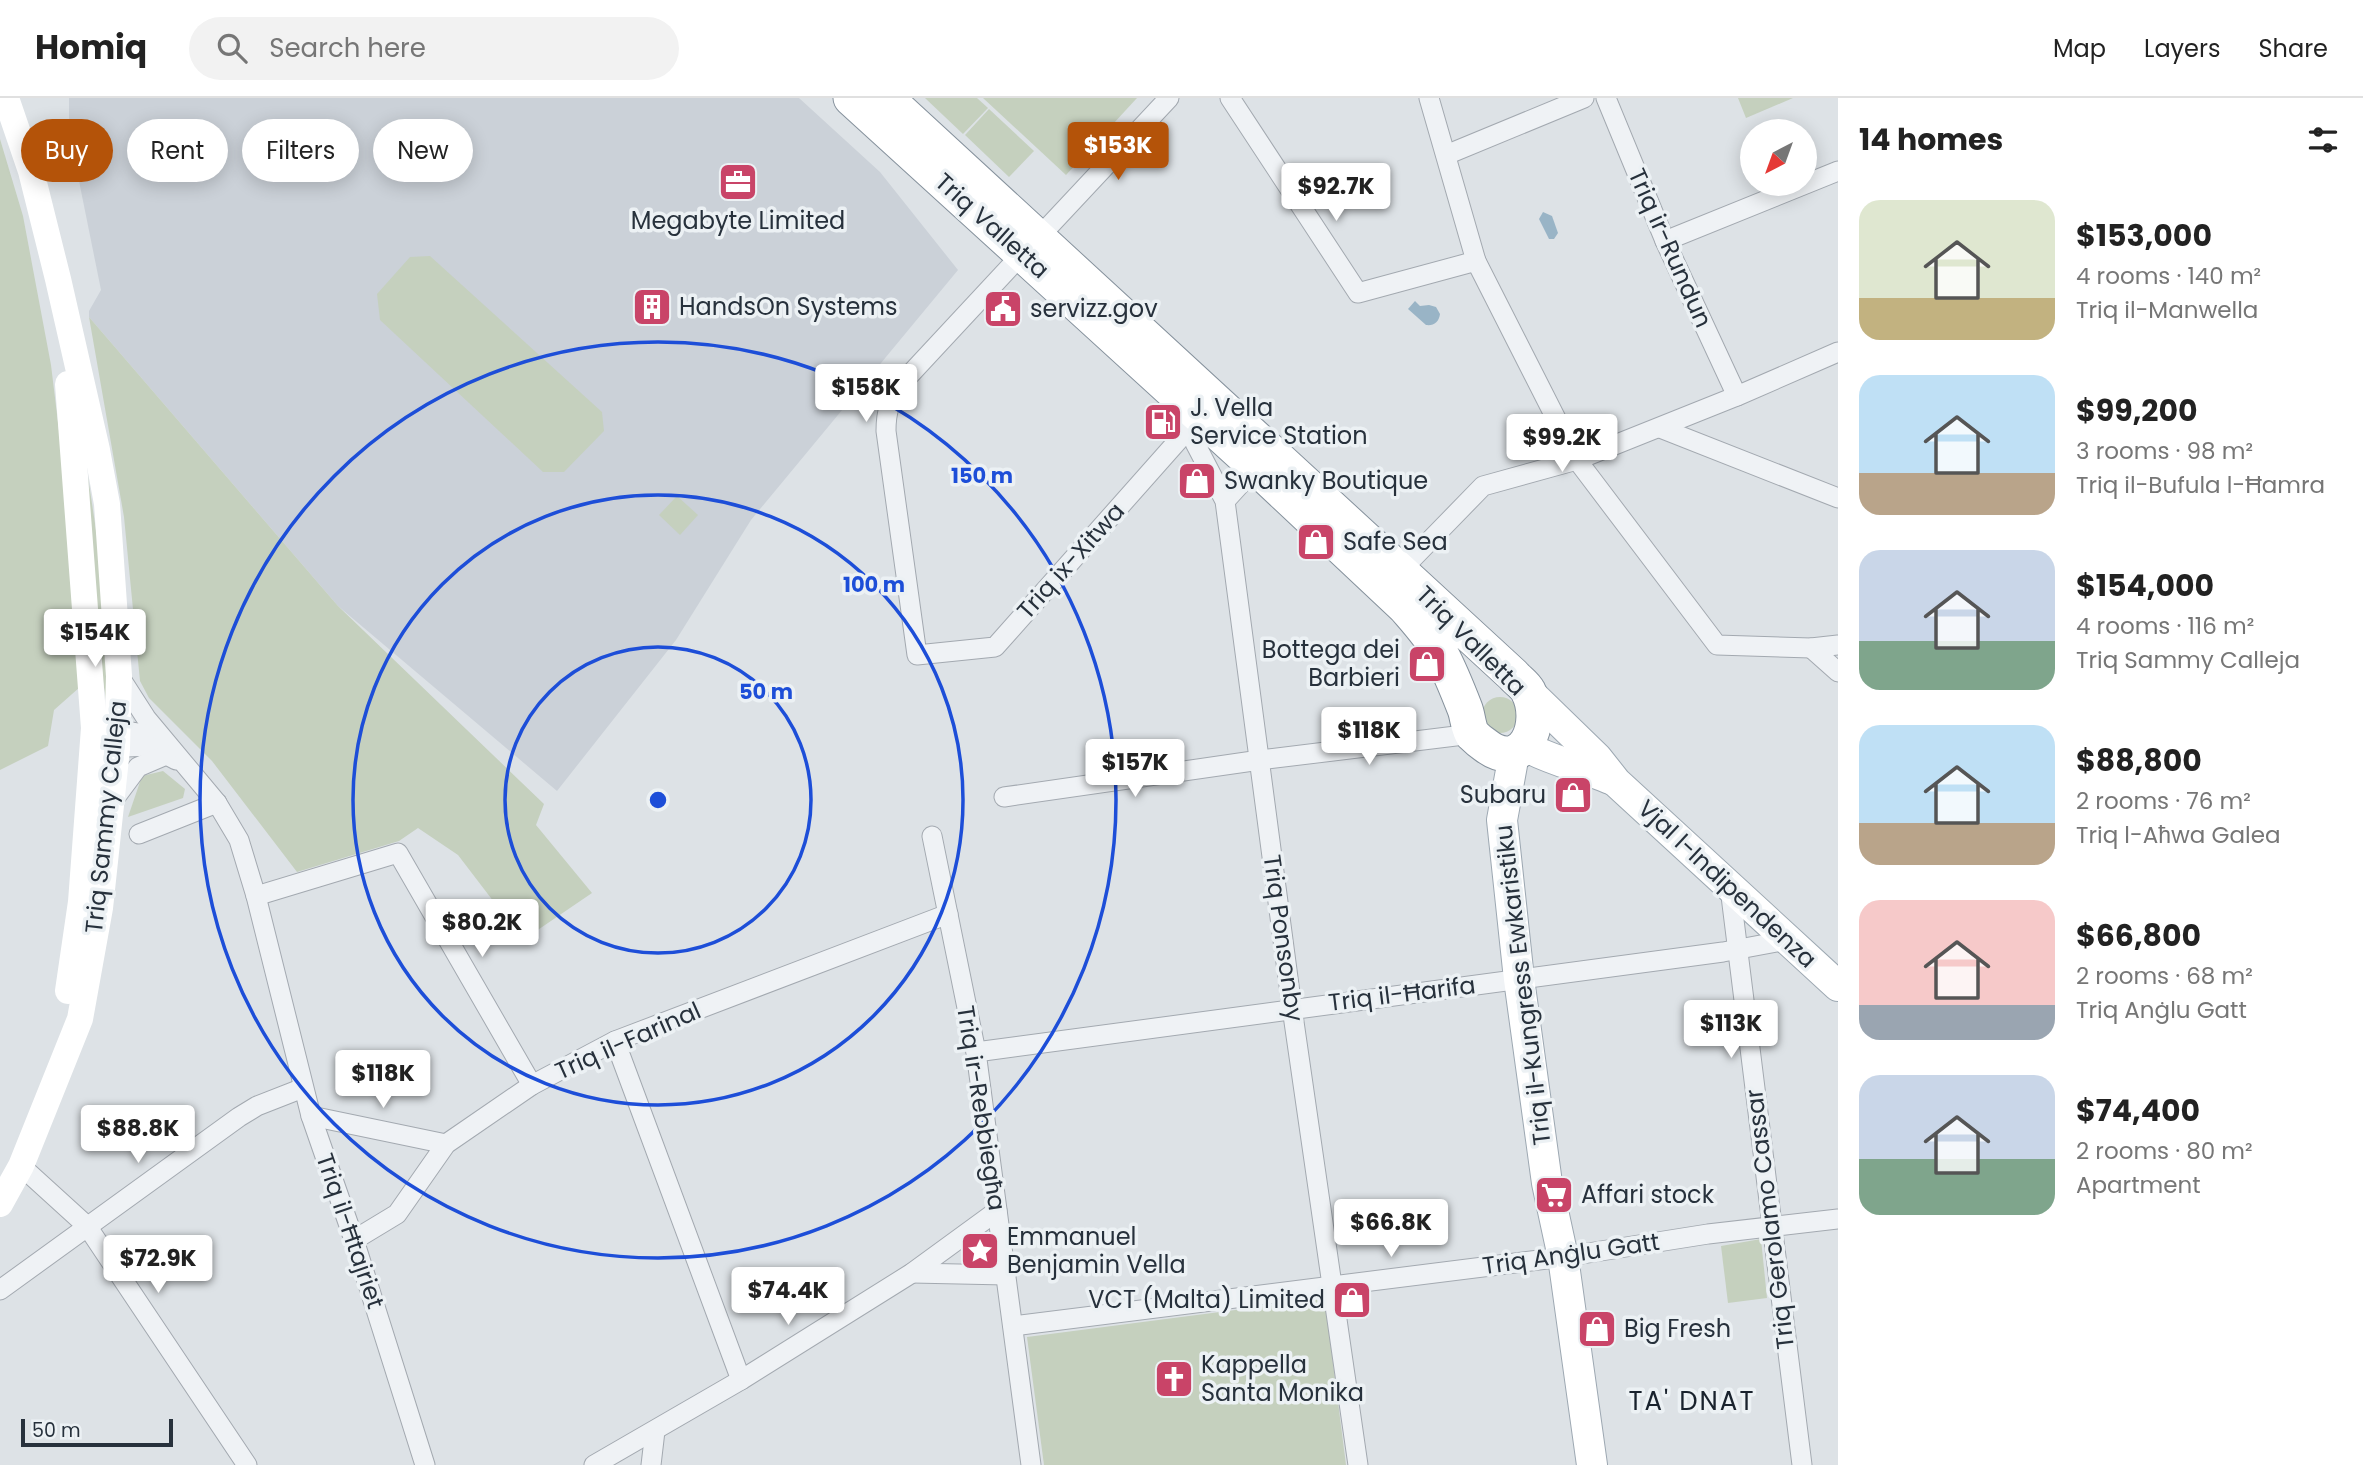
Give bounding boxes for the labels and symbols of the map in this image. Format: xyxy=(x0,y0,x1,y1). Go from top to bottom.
north arrow xyxy=(1740,119,1816,196)
pin: $153K xyxy=(1069,122,1167,182)
office icon: Megabyte Limited xyxy=(717,161,759,203)
street label: Triq ir-Rundun xyxy=(1621,163,1720,333)
pin: $92.7K xyxy=(1279,164,1393,223)
street label: Triq Valletta xyxy=(928,165,1057,286)
place label: Megabyte Limited xyxy=(631,204,845,237)
building icon: HandsOn Systems xyxy=(631,286,673,328)
public building icon: servizz.gov xyxy=(982,288,1024,330)
place label: HandsOn Systems xyxy=(679,290,898,323)
place label: servizz.gov xyxy=(1030,292,1158,325)
pin: $158K xyxy=(817,364,915,424)
place label: J. Vella Service Station xyxy=(1190,391,1368,452)
fuel station icon: J. Vella Service Station xyxy=(1142,401,1184,443)
pin: $99.2K xyxy=(1505,414,1619,474)
shop icon: Swanky Boutique xyxy=(1176,460,1218,502)
text: 150 m xyxy=(951,461,1013,490)
place label: Swanky Boutique xyxy=(1224,464,1428,497)
street label: Triq ix-Xitwa xyxy=(1009,495,1132,626)
shop icon: Safe Sea xyxy=(1295,521,1337,563)
place label: Safe Sea xyxy=(1343,525,1448,558)
text: 100 m xyxy=(843,570,905,599)
street label: Triq Valletta xyxy=(1409,578,1534,703)
pin: $154K xyxy=(46,610,144,669)
place label: Bottega dei Barbieri xyxy=(1262,633,1400,694)
shop icon: Bottega dei Barbieri xyxy=(1406,643,1448,685)
text: 50 m xyxy=(739,677,793,706)
street label: Triq Sammy Calleja xyxy=(77,699,134,935)
pin: $118K xyxy=(1320,708,1418,767)
pin: $157K xyxy=(1086,740,1184,799)
shop icon: Subaru xyxy=(1552,774,1594,816)
place label: Subaru xyxy=(1460,778,1546,811)
centre of rings xyxy=(646,788,670,812)
street label: Vjal l-Indipendenza xyxy=(1631,792,1824,975)
street label: Triq il-Kungress Ewkaristiku xyxy=(1486,823,1559,1147)
street label: Triq Ponsonby xyxy=(1255,852,1312,1024)
pin: $80.2K xyxy=(425,900,539,959)
street label: Triq il-Ħarifa xyxy=(1326,968,1477,1019)
street label: Triq il-Farinal xyxy=(550,994,706,1087)
pin: $113K xyxy=(1682,1000,1780,1060)
street label: Triq ir-Rebbiegħa xyxy=(949,1003,1014,1213)
pin: $118K xyxy=(334,1051,432,1110)
street label: Triq Gerolamo Cassar xyxy=(1737,1087,1802,1351)
pin: $88.8K xyxy=(81,1105,195,1165)
street label: Triq il-Ħtajriet xyxy=(308,1149,392,1313)
supermarket icon: Affari stock xyxy=(1533,1174,1575,1216)
place label: Affari stock xyxy=(1581,1178,1715,1211)
pin: $66.8K xyxy=(1334,1200,1448,1259)
place label: Emmanuel Benjamin Vella xyxy=(1007,1220,1186,1281)
street label: Triq Anġlu Gatt xyxy=(1480,1225,1661,1282)
place icon: Emmanuel Benjamin Vella xyxy=(959,1230,1001,1272)
pin: $72.9K xyxy=(101,1236,215,1295)
pin: $74.4K xyxy=(731,1268,845,1327)
shop icon: VCT (Malta) Limited xyxy=(1331,1279,1373,1321)
place label: VCT (Malta) Limited xyxy=(1088,1283,1325,1316)
shop icon: Big Fresh xyxy=(1576,1308,1618,1350)
place label: Big Fresh xyxy=(1624,1312,1731,1345)
place label: Kappella Santa Monika xyxy=(1201,1348,1364,1409)
church icon: Kappella Santa Monika xyxy=(1153,1358,1195,1400)
district label: TA' DNAT xyxy=(1629,1383,1755,1419)
scale bar xyxy=(21,1416,173,1448)

